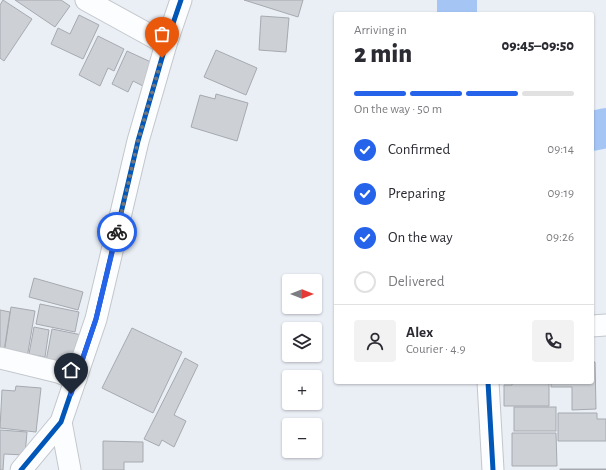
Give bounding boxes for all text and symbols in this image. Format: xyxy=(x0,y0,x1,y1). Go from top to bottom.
pin xyxy=(145,17,179,58)
icon: bag xyxy=(151,23,173,45)
text: Arriving in xyxy=(354,24,407,37)
text: 09:45–09:50 xyxy=(502,38,574,53)
text: 2 min xyxy=(354,41,412,67)
text: On the way · 50 m xyxy=(354,103,442,116)
icon: check xyxy=(354,139,376,161)
text: Confirmed xyxy=(388,142,450,157)
text: 09:14 xyxy=(547,143,574,156)
icon: check xyxy=(354,183,376,205)
text: Preparing xyxy=(388,186,445,201)
text: 09:19 xyxy=(547,187,574,200)
courier xyxy=(97,212,137,252)
icon: bike xyxy=(106,221,128,243)
icon: check xyxy=(354,227,376,249)
text: On the way xyxy=(388,230,453,245)
text: 09:26 xyxy=(546,231,574,244)
north arrow xyxy=(282,274,322,314)
map controls xyxy=(282,274,322,458)
text: Delivered xyxy=(388,274,445,289)
button: person xyxy=(354,320,396,362)
button: phone xyxy=(532,320,574,362)
button: layers xyxy=(282,322,322,362)
text: Alex xyxy=(406,325,433,340)
text: Courier · 4.9 xyxy=(406,343,466,356)
pin xyxy=(54,353,88,394)
icon: home xyxy=(60,359,82,381)
button: + xyxy=(282,370,322,410)
button: − xyxy=(282,418,322,458)

